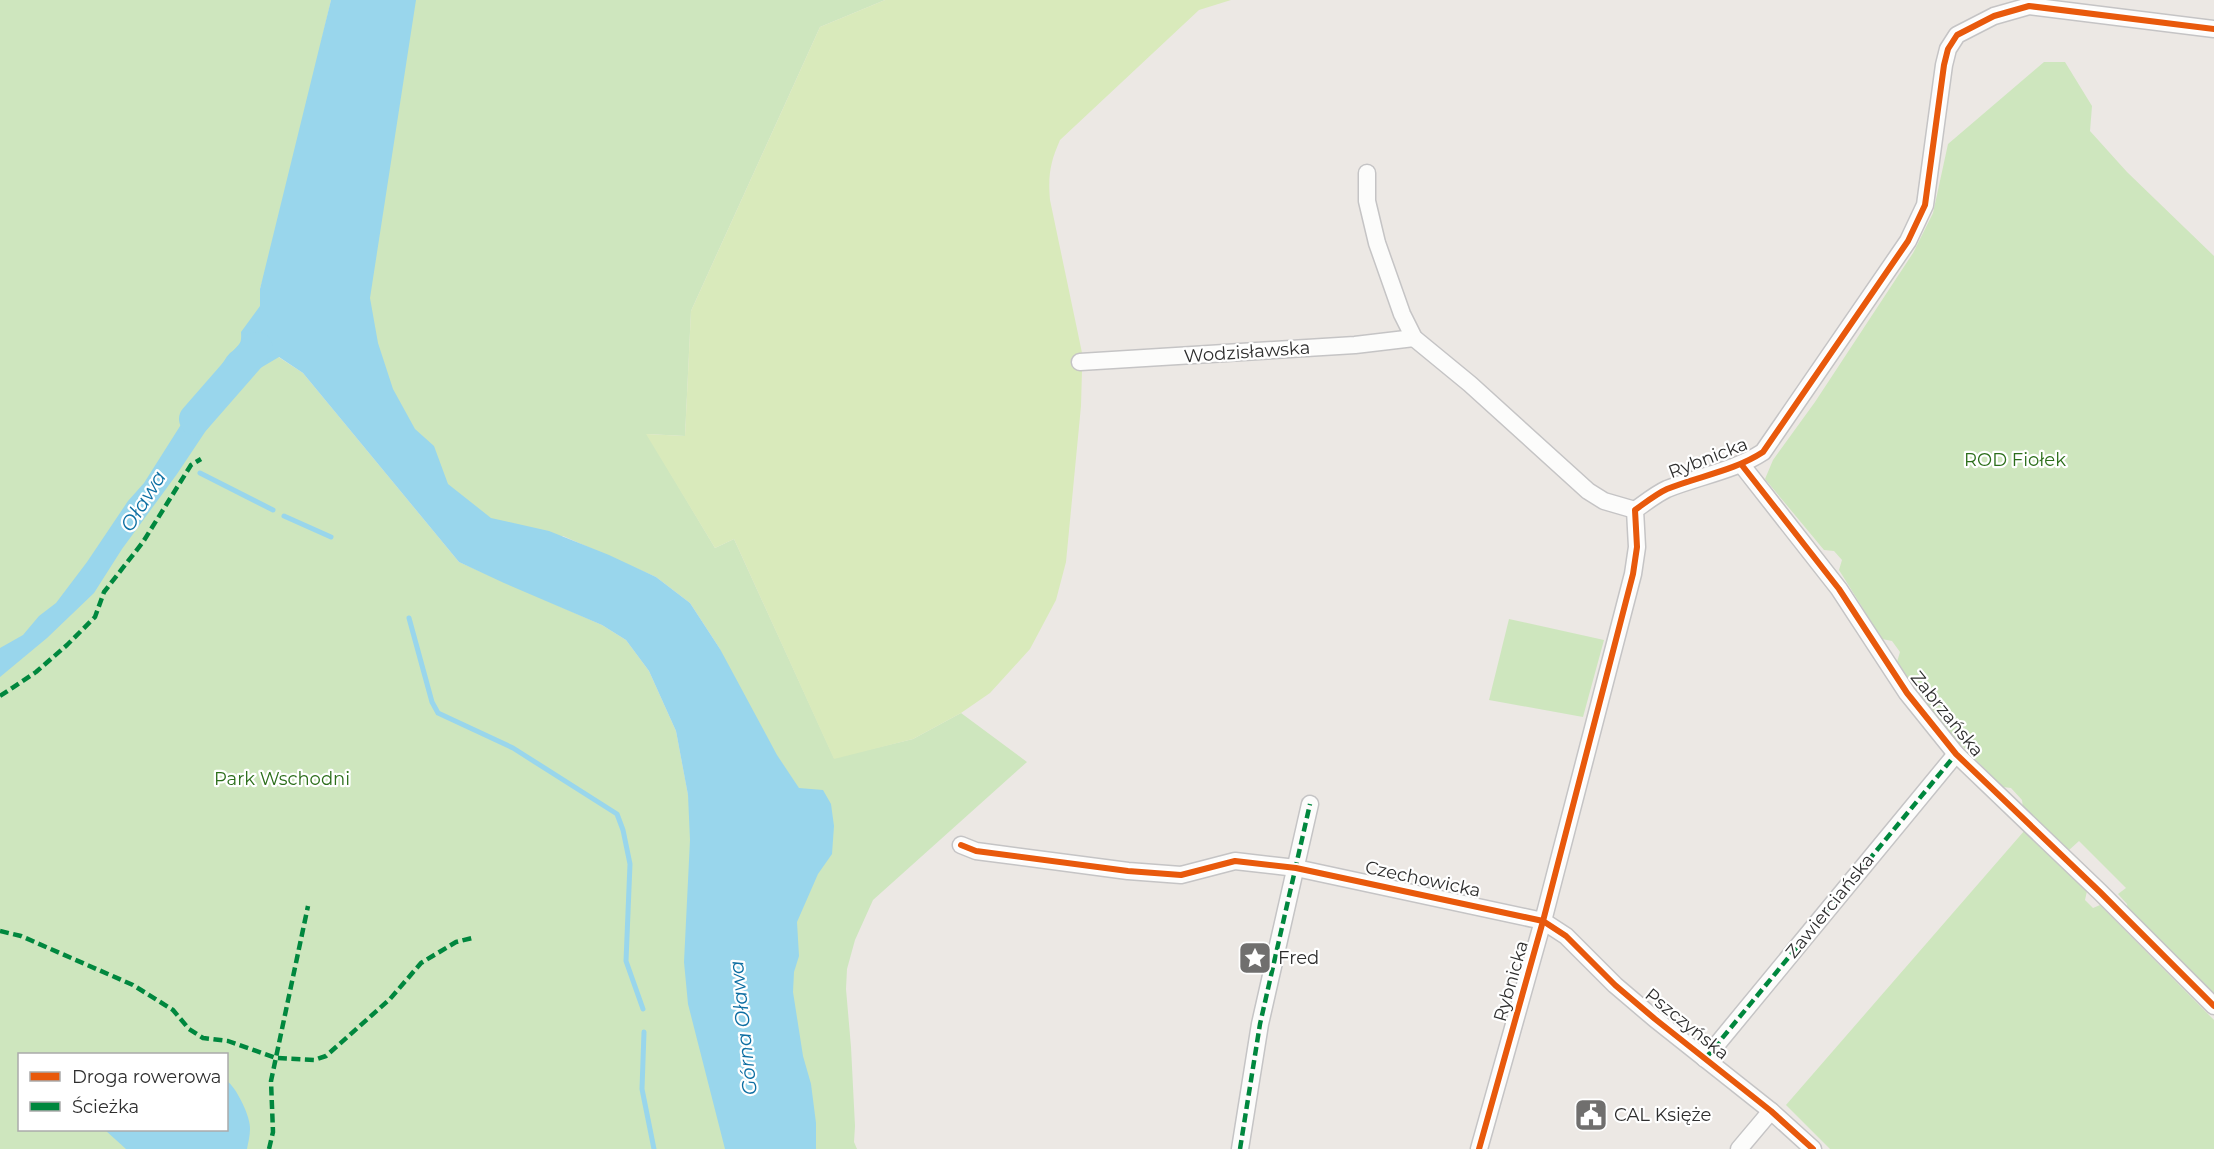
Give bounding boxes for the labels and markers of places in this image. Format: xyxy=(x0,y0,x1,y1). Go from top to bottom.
place icon: Fred xyxy=(1237,940,1273,976)
place label: Fred xyxy=(1278,947,1319,969)
public building icon: CAL Księże xyxy=(1573,1097,1609,1133)
place label: CAL Księże xyxy=(1614,1104,1712,1126)

